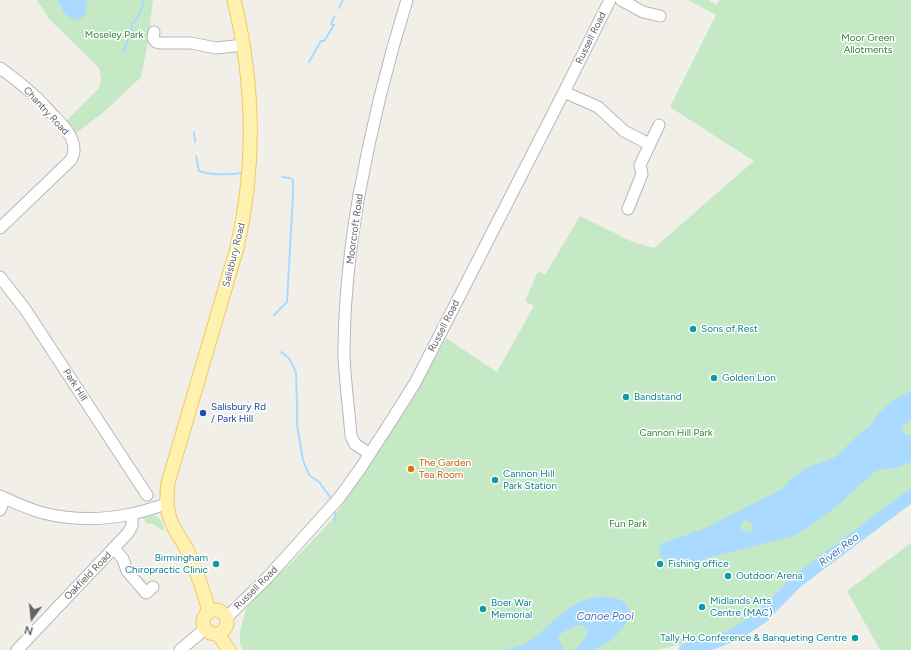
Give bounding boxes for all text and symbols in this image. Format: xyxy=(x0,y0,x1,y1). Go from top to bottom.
street label: Russell Road xyxy=(573,10,609,66)
park label: Moseley Park xyxy=(85,29,143,41)
park label: Moor Green Allotments xyxy=(841,32,895,56)
street label: Chantry Road xyxy=(21,84,71,138)
street label: Moorcroft Road xyxy=(344,193,366,265)
street label: Salisbury Road xyxy=(220,222,248,288)
street label: Russell Road xyxy=(426,298,462,354)
place label: Sons of Rest xyxy=(701,323,758,335)
marker: Sons of Rest xyxy=(688,324,698,334)
street label: Park Hill xyxy=(60,367,90,403)
place label: Golden Lion xyxy=(722,372,776,384)
marker: Golden Lion xyxy=(709,373,719,383)
place label: Bandstand xyxy=(634,391,682,403)
marker: Bandstand xyxy=(621,392,631,402)
place label: Salisbury Rd / Park Hill xyxy=(211,401,266,424)
marker: Salisbury Rd / Park Hill xyxy=(198,408,208,418)
park label: Cannon Hill Park xyxy=(639,427,713,439)
place label: The Garden Tea Room xyxy=(419,457,471,480)
marker: The Garden Tea Room xyxy=(406,464,416,474)
place label: Cannon Hill Park Station xyxy=(503,468,557,492)
marker: Cannon Hill Park Station xyxy=(490,475,500,485)
park label: Fun Park xyxy=(609,518,647,530)
water label: River Rea xyxy=(816,531,862,569)
street label: Oakfield Road xyxy=(62,549,114,603)
place label: Birmingham Chiropractic Clinic xyxy=(125,552,208,576)
place label: Fishing office xyxy=(668,558,729,570)
marker: Birmingham Chiropractic Clinic xyxy=(211,559,221,569)
marker: Fishing office xyxy=(655,559,665,569)
street label: Russell Road xyxy=(232,564,280,612)
place label: Outdoor Arena xyxy=(736,570,803,582)
marker: Outdoor Arena xyxy=(723,571,733,581)
place label: Midlands Arts Centre (MAC) xyxy=(710,595,773,618)
place label: Boer War Memorial xyxy=(491,597,532,620)
north arrow xyxy=(12,598,52,638)
marker: Midlands Arts Centre (MAC) xyxy=(697,602,707,612)
marker: Boer War Memorial xyxy=(478,604,488,614)
water label: Canoe Pool xyxy=(576,610,634,624)
text: N xyxy=(23,623,35,637)
place label: Tally Ho Conference & Banqueting Centre xyxy=(660,632,847,644)
marker: Tally Ho Conference & Banqueting Centre xyxy=(850,633,860,643)

